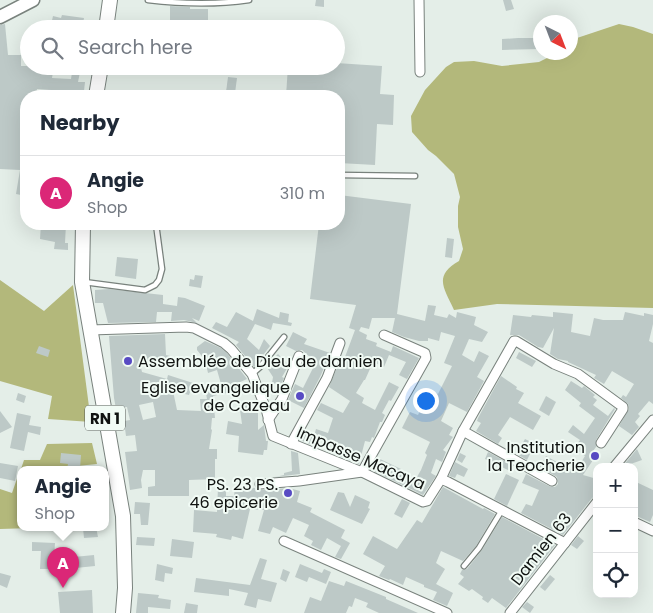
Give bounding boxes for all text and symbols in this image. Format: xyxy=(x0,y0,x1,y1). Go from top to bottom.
north arrow xyxy=(533,15,578,60)
search box xyxy=(20,20,345,75)
icon: search xyxy=(38,34,66,62)
text: Search here xyxy=(78,34,192,61)
text: Nearby xyxy=(40,108,120,137)
text: Angie xyxy=(87,167,144,194)
text: A xyxy=(50,182,62,205)
text: 310 m xyxy=(280,182,325,205)
text: Shop xyxy=(87,196,128,219)
place label: Assemblée de Dieu de damien xyxy=(138,350,383,373)
marker: Assemblée de Dieu de damien xyxy=(122,355,134,367)
place label: Eglise evangelique de Cazeau xyxy=(141,376,290,417)
your location xyxy=(413,388,439,414)
marker: Eglise evangelique de Cazeau xyxy=(294,390,306,402)
road number: RN 1 xyxy=(85,406,125,430)
street label: Impasse Macaya xyxy=(293,420,429,496)
place label: Institution la Teocherie xyxy=(487,436,585,477)
marker: Institution la Teocherie xyxy=(589,450,601,462)
map controls xyxy=(593,463,638,598)
button: + xyxy=(593,463,638,508)
popup xyxy=(17,466,109,531)
text: Angie xyxy=(34,473,92,500)
place label: PS. 23 PS. 46 epicerie xyxy=(189,473,278,514)
marker: PS. 23 PS. 46 epicerie xyxy=(282,487,294,499)
text: Shop xyxy=(34,502,75,525)
street label: Damien 63 xyxy=(505,508,577,590)
button: − xyxy=(593,508,638,553)
pin: A xyxy=(47,547,79,588)
button: locate xyxy=(593,553,638,598)

